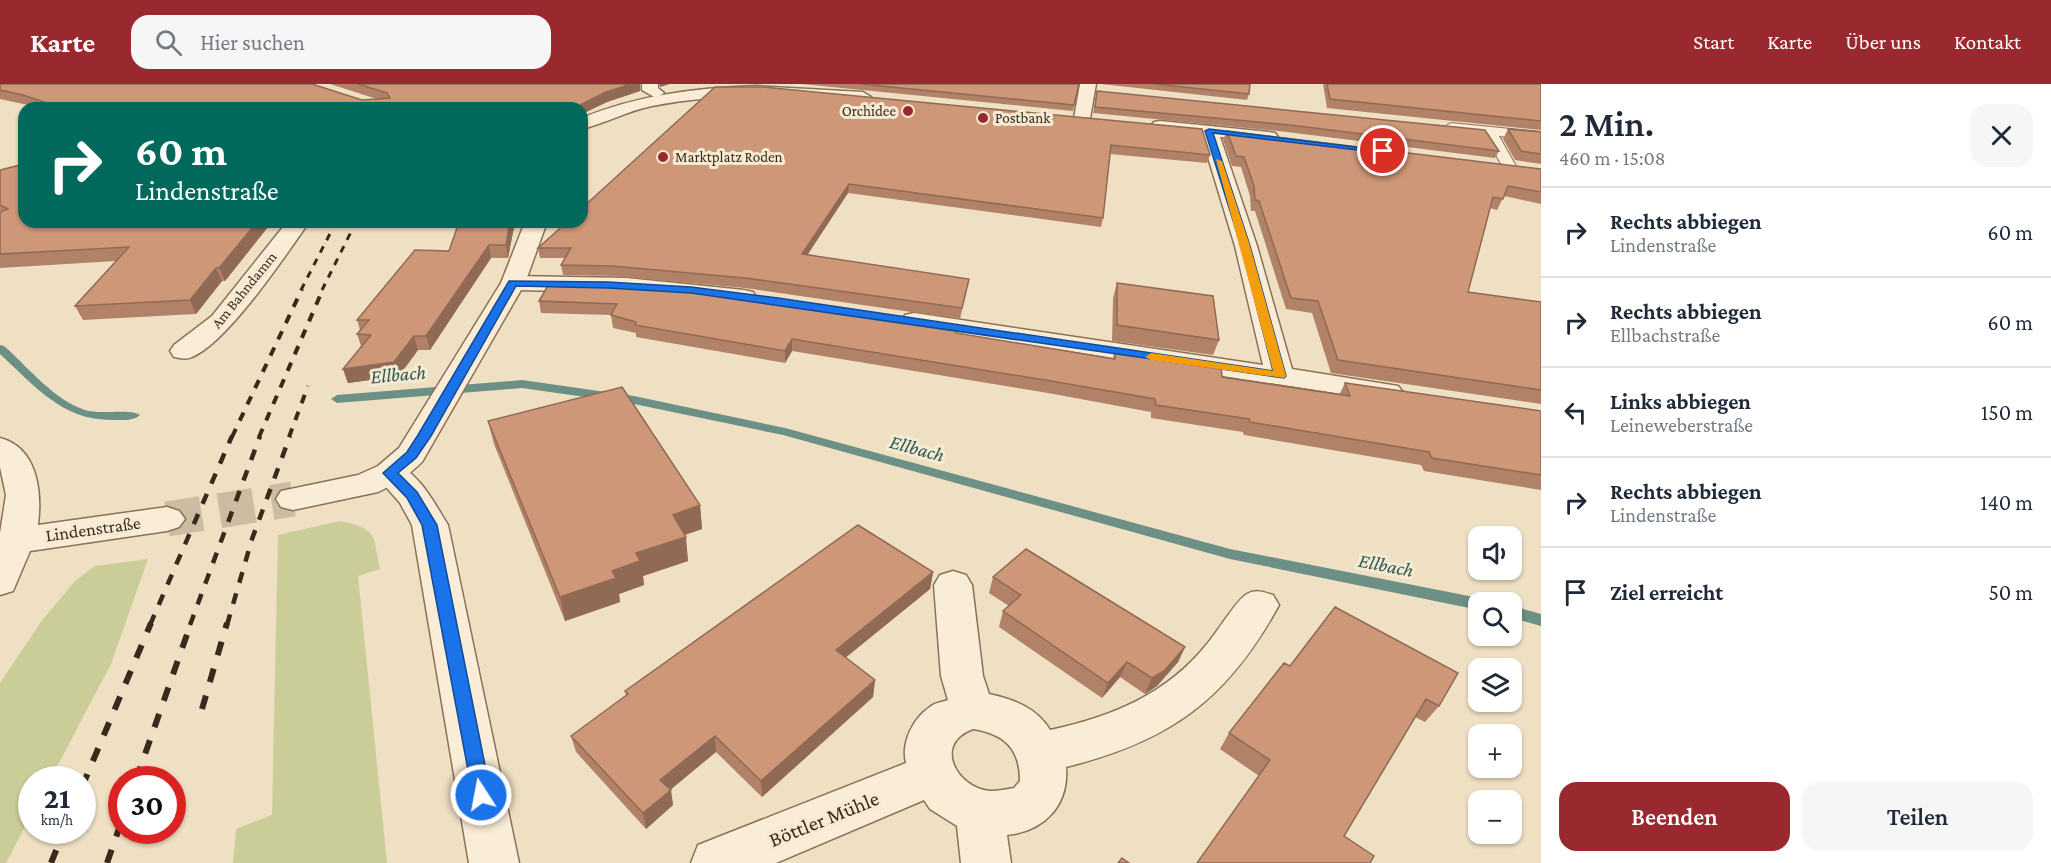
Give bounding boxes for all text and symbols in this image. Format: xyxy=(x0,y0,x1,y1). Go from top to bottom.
search box xyxy=(131,15,551,69)
icon: search xyxy=(152,26,185,59)
text: Karte xyxy=(30,27,95,58)
text: Hier suchen xyxy=(200,30,305,55)
text: Start xyxy=(1693,30,1734,54)
text: Karte xyxy=(1767,30,1812,54)
text: Über uns xyxy=(1845,30,1921,54)
text: Kontakt xyxy=(1954,30,2021,54)
place label: Orchidee xyxy=(842,103,896,119)
marker: Orchidee xyxy=(901,104,915,118)
text: 2 Min. xyxy=(1559,104,1654,144)
button: close xyxy=(1970,104,2033,167)
place label: Postbank xyxy=(995,110,1051,126)
marker: Postbank xyxy=(976,111,990,125)
pin xyxy=(1357,125,1408,176)
icon: right xyxy=(36,126,114,204)
text: 60 m xyxy=(135,127,227,174)
icon: arrive xyxy=(1366,134,1399,167)
text: 460 m · 15:08 xyxy=(1559,147,1666,169)
place label: Marktplatz Roden xyxy=(675,149,783,166)
marker: Marktplatz Roden xyxy=(656,150,670,164)
text: Lindenstraße xyxy=(135,176,279,206)
text: Rechts abbiegen xyxy=(1610,209,1762,234)
icon: right xyxy=(1559,216,1592,249)
text: 60 m xyxy=(1988,220,2033,245)
text: Lindenstraße xyxy=(1610,234,1716,256)
street label: Am Bahndamm xyxy=(208,249,280,331)
text: Rechts abbiegen xyxy=(1610,299,1762,324)
icon: right xyxy=(1559,306,1592,339)
text: 60 m xyxy=(1988,310,2033,335)
text: Ellbachstraße xyxy=(1610,324,1720,346)
water label: Ellbach xyxy=(369,361,427,387)
text: Links abbiegen xyxy=(1610,389,1751,414)
icon: left xyxy=(1559,396,1592,429)
text: 150 m xyxy=(1981,400,2033,425)
text: Leineweberstraße xyxy=(1610,414,1753,436)
water label: Ellbach xyxy=(887,430,947,466)
text: Rechts abbiegen xyxy=(1610,479,1762,504)
icon: right xyxy=(1559,486,1592,519)
text: 140 m xyxy=(1980,490,2033,515)
text: Lindenstraße xyxy=(1610,504,1716,526)
street label: Lindenstraße xyxy=(44,512,142,546)
map controls xyxy=(1468,526,1522,844)
button: sound xyxy=(1468,526,1522,580)
water label: Ellbach xyxy=(1357,549,1415,581)
icon: arrive xyxy=(1559,576,1592,609)
text: Ziel erreicht xyxy=(1610,580,1723,605)
text: 50 m xyxy=(1988,580,2033,605)
button: search xyxy=(1468,592,1522,646)
button: layers xyxy=(1468,658,1522,712)
button: + xyxy=(1468,724,1522,778)
position arrow xyxy=(449,763,513,827)
speed limit sign: 30 xyxy=(108,766,186,844)
text: 21 xyxy=(44,781,70,814)
button: Beenden xyxy=(1559,782,1790,851)
button: Teilen xyxy=(1802,782,2033,851)
street label: Böttler Mühle xyxy=(765,786,883,852)
button: − xyxy=(1468,790,1522,844)
text: km/h xyxy=(41,812,73,828)

